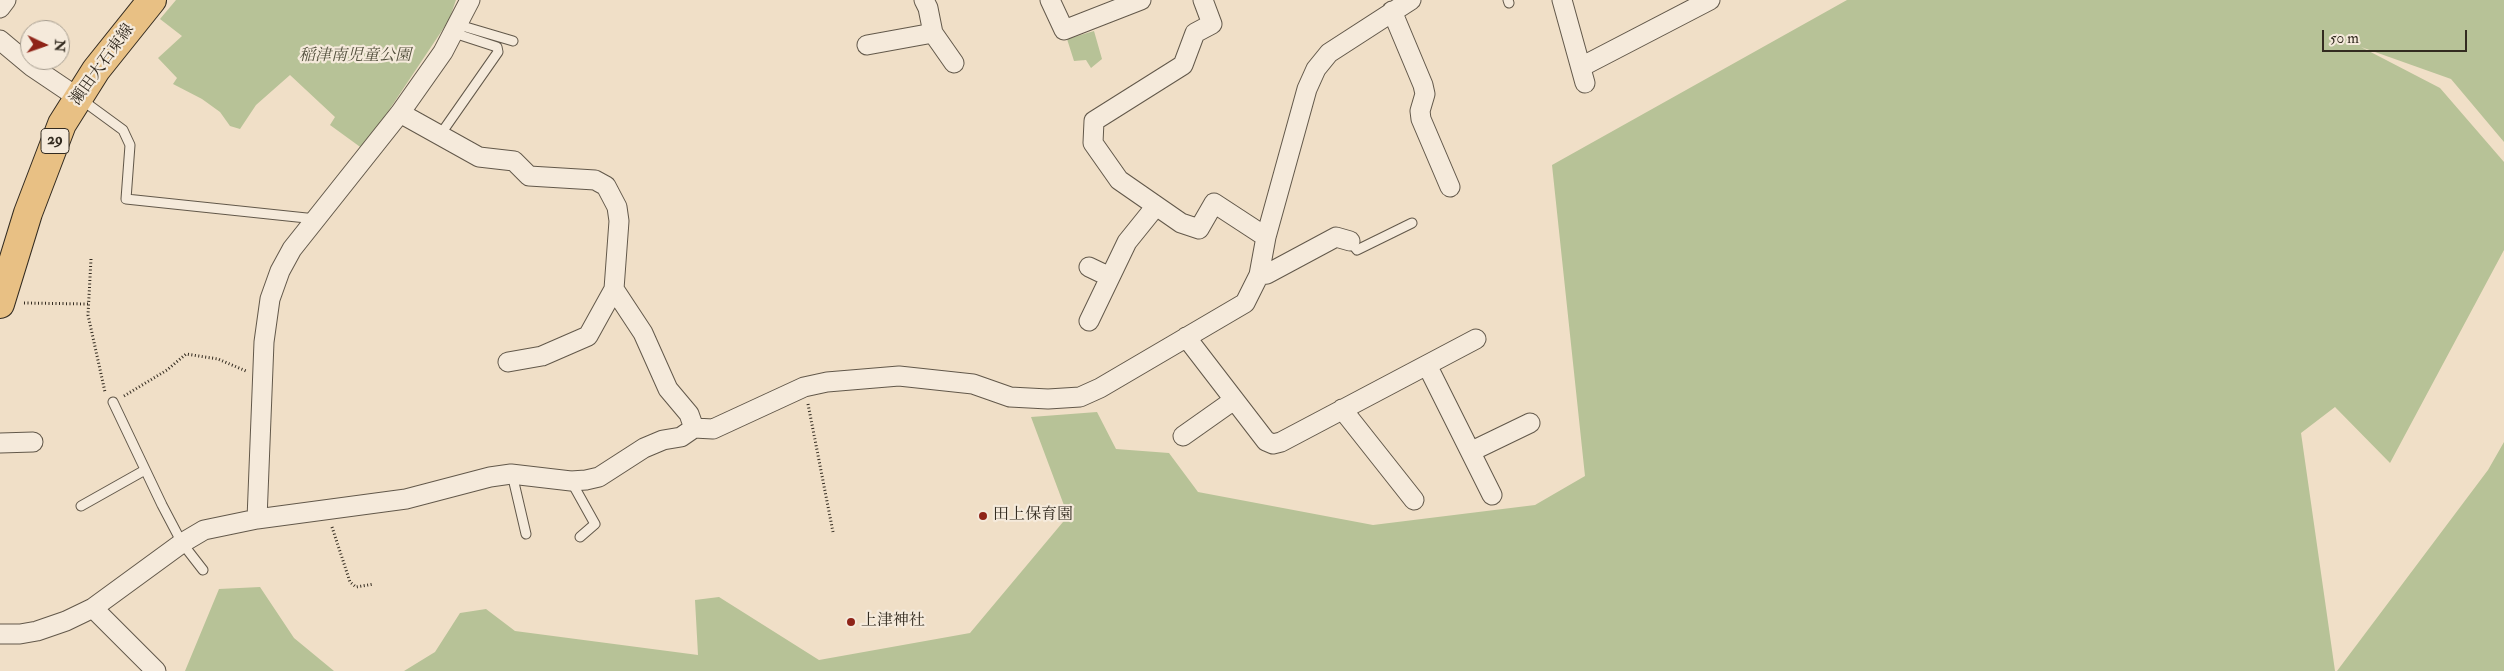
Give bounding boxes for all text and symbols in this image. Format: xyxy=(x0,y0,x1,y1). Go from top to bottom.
north arrow xyxy=(20,20,70,70)
scale bar xyxy=(2324,20,2469,52)
street label: 瀬田大石東線 xyxy=(67,21,139,109)
text: 50 m xyxy=(2330,29,2359,48)
text: N xyxy=(51,39,68,52)
park label: 稲津南児童公園 xyxy=(299,47,411,67)
road number: 29 xyxy=(41,128,69,154)
place label: 田上保育園 xyxy=(993,506,1073,526)
marker: 田上保育園 xyxy=(977,510,989,522)
place label: 上津神社 xyxy=(861,612,925,632)
marker: 上津神社 xyxy=(845,616,857,628)

